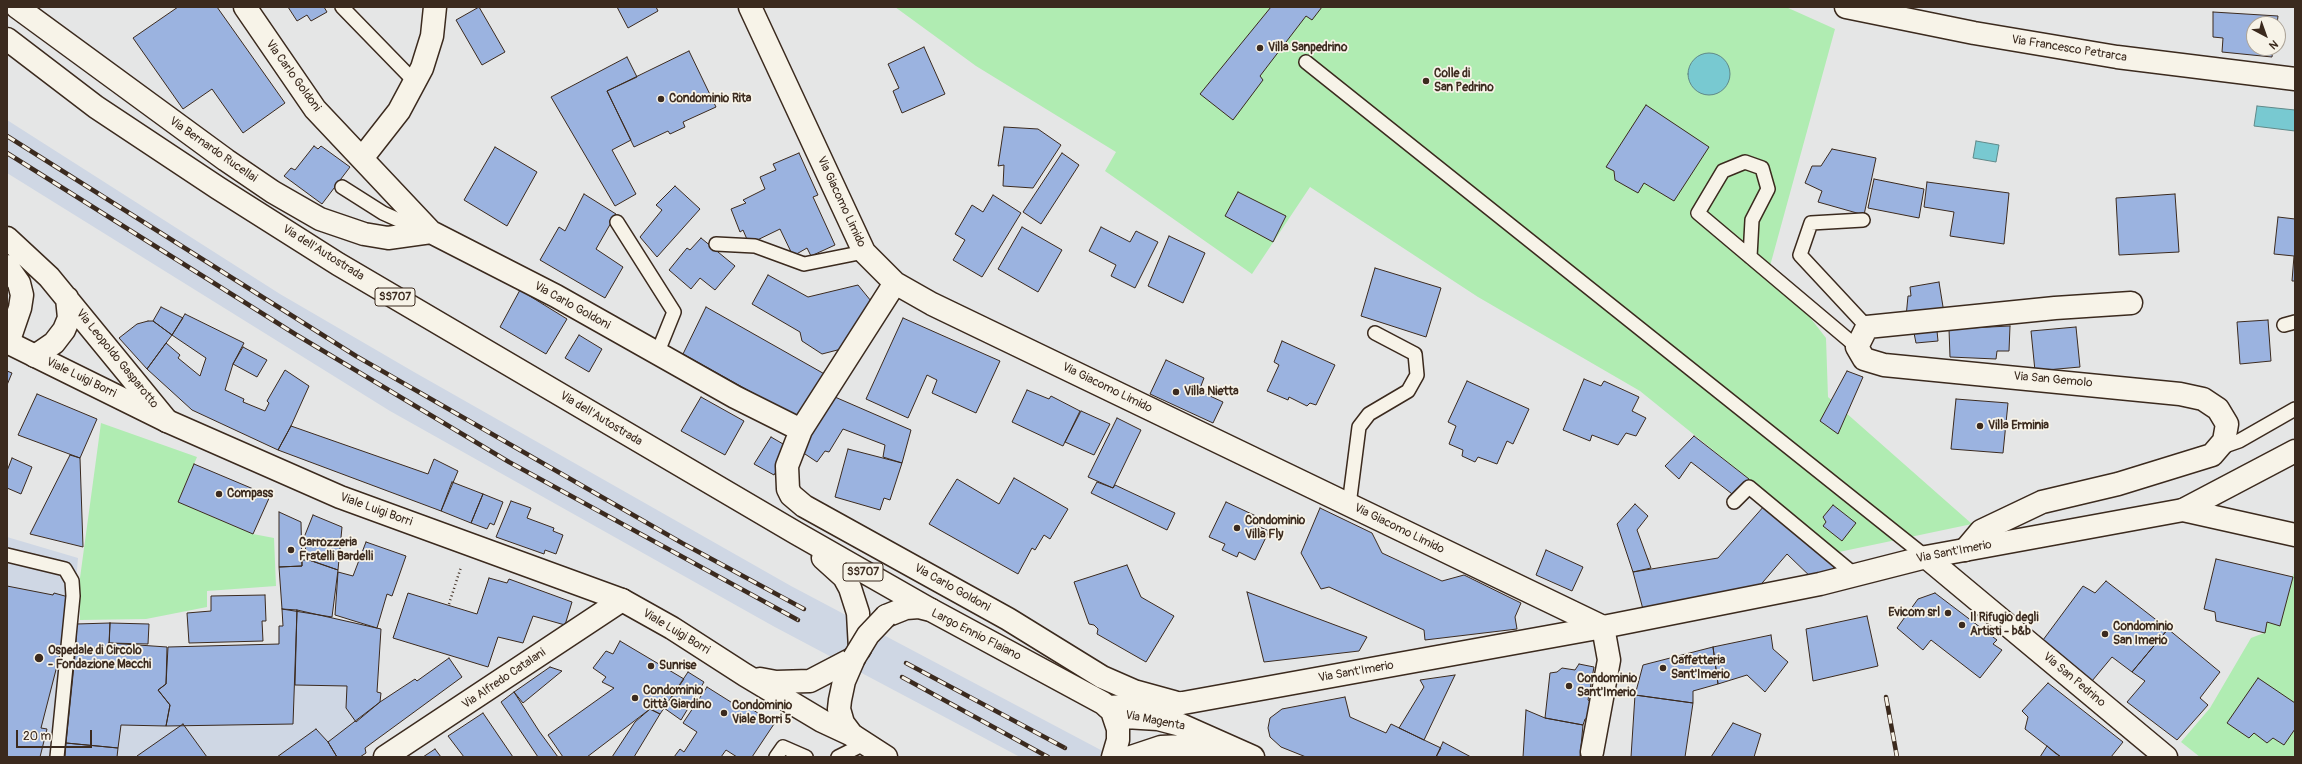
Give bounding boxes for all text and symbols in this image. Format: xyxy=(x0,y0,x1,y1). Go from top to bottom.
north arrow xyxy=(2246,16,2286,56)
street label: Via Francesco Petrarca xyxy=(2010,33,2128,65)
street label: Via Carlo Goldoni xyxy=(262,37,324,115)
text: N xyxy=(2266,37,2281,52)
place label: Villa Sanpedrino xyxy=(1268,41,1347,55)
marker: Villa Sanpedrino xyxy=(1255,43,1265,53)
place label: Colle di San Pedrino xyxy=(1434,67,1494,95)
marker: Colle di San Pedrino xyxy=(1421,76,1431,86)
place label: Condominio Rita xyxy=(669,92,751,106)
marker: Condominio Rita xyxy=(656,94,666,104)
street label: Via Bernardo Rucellai xyxy=(166,114,260,186)
street label: Via Giacomo Limido xyxy=(814,154,868,250)
street label: Via dell'Autostrada xyxy=(279,222,367,284)
street label: Via Carlo Goldoni xyxy=(531,279,613,333)
road number: SS707 xyxy=(375,288,415,306)
street label: Via Leopoldo Gasparotto xyxy=(73,307,161,411)
street label: Viale Luigi Borri xyxy=(44,355,118,401)
street label: Via Giacomo Limido xyxy=(1060,360,1154,416)
street label: Via San Gemolo xyxy=(2013,369,2093,391)
place label: Villa Nietta xyxy=(1184,385,1239,399)
marker: Villa Nietta xyxy=(1171,387,1181,397)
street label: Via dell'Autostrada xyxy=(557,389,645,449)
place label: Villa Erminia xyxy=(1988,419,2049,433)
marker: Villa Erminia xyxy=(1975,421,1985,431)
place label: Compass xyxy=(227,487,273,501)
marker: Compass xyxy=(214,489,224,499)
street label: Viale Luigi Borri xyxy=(338,490,414,530)
street label: Via Giacomo Limido xyxy=(1352,501,1446,557)
place label: Condominio Villa Fly xyxy=(1245,514,1305,542)
marker: Condominio Villa Fly xyxy=(1232,523,1242,533)
place label: Carrozzeria Fratelli Bardelli xyxy=(299,536,373,564)
street label: Via Sant'Imerio xyxy=(1915,538,1993,566)
marker: Carrozzeria Fratelli Bardelli xyxy=(286,545,296,555)
street label: Via Carlo Goldoni xyxy=(911,561,993,615)
road number: SS707 xyxy=(843,563,883,581)
street label: Viale Luigi Borri xyxy=(640,606,712,658)
street label: Largo Ennio Flaiano xyxy=(929,606,1023,664)
place label: Evicom srl xyxy=(1888,606,1940,620)
marker: Evicom srl xyxy=(1943,608,1953,618)
place label: Il Rifugio degli Artisti - b&b xyxy=(1970,611,2039,639)
marker: Il Rifugio degli Artisti - b&b xyxy=(1957,620,1967,630)
place label: Condominio San Imerio xyxy=(2113,620,2173,648)
marker: Condominio San Imerio xyxy=(2100,629,2110,639)
place label: Ospedale di Circolo - Fondazione Macchi xyxy=(48,644,151,672)
street label: Via Alfredo Catalani xyxy=(459,646,549,712)
street label: Via San Pedrino xyxy=(2040,650,2108,710)
marker: Ospedale di Circolo - Fondazione Macchi xyxy=(33,652,45,664)
place label: Caffetteria Sant'Imerio xyxy=(1671,654,1730,682)
street label: Via Sant'Imerio xyxy=(1317,658,1395,686)
place label: Sunrise xyxy=(659,659,697,673)
marker: Sunrise xyxy=(646,661,656,671)
marker: Caffetteria Sant'Imerio xyxy=(1658,663,1668,673)
place label: Condominio Sant'Imerio xyxy=(1577,672,1637,700)
marker: Condominio Sant'Imerio xyxy=(1564,681,1574,691)
place label: Condominio Città Giardino xyxy=(643,684,711,712)
marker: Condominio Città Giardino xyxy=(630,693,640,703)
place label: Condominio Viale Borri 5 xyxy=(732,699,792,727)
marker: Condominio Viale Borri 5 xyxy=(719,708,729,718)
street label: Via Magenta xyxy=(1124,708,1186,734)
scale bar xyxy=(18,722,94,748)
text: 20 m xyxy=(23,729,51,744)

